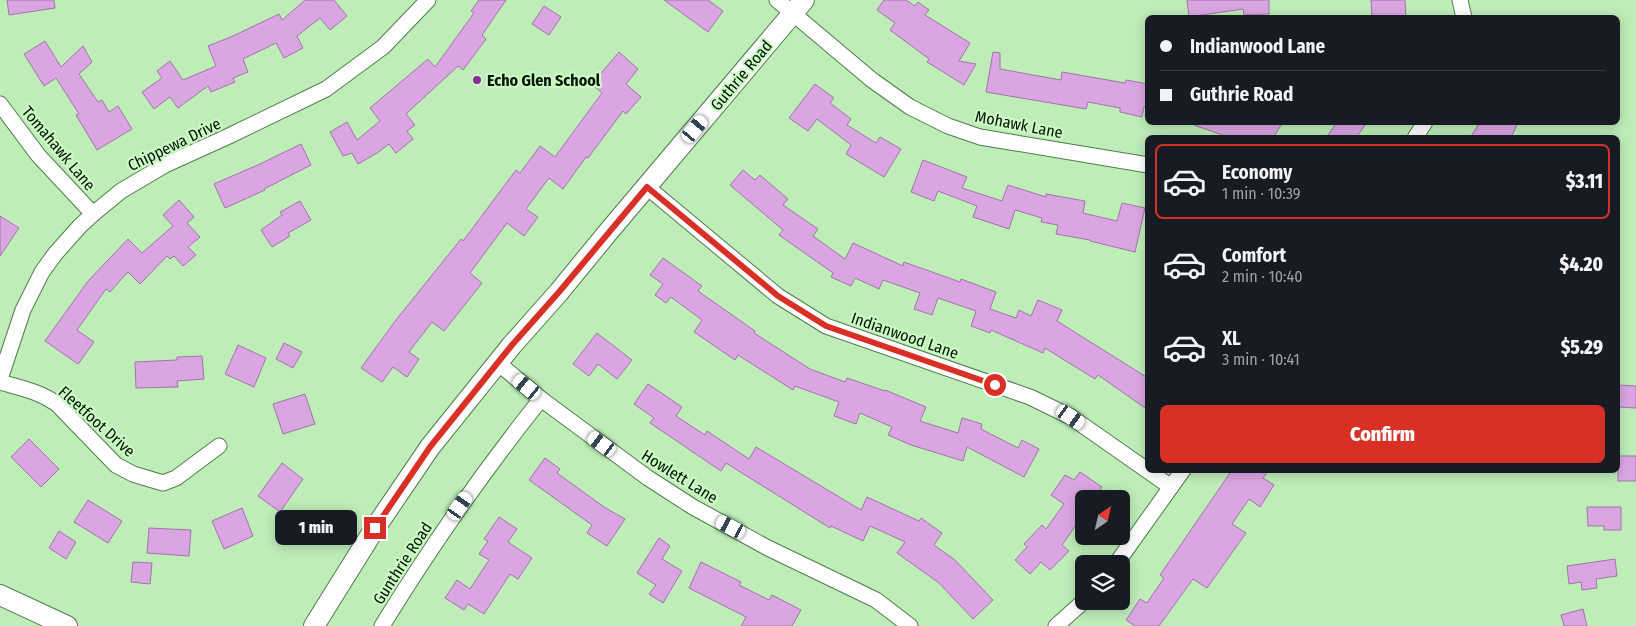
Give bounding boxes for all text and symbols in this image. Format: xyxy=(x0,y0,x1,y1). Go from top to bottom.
text: Indianwood Lane xyxy=(1190,35,1325,58)
street label: Guthrie Road xyxy=(707,36,776,114)
place label: Echo Glen School xyxy=(487,71,601,90)
marker: Echo Glen School xyxy=(471,74,483,86)
text: Guthrie Road xyxy=(1190,83,1293,106)
street label: Tomahawk Lane xyxy=(18,102,99,194)
street label: Mohawk Lane xyxy=(973,107,1064,142)
car xyxy=(679,113,710,145)
street label: Chippewa Drive xyxy=(125,114,224,175)
icon: car xyxy=(1162,159,1207,204)
text: Economy xyxy=(1222,161,1292,184)
text: $3.11 xyxy=(1566,170,1603,193)
text: 1 min · 10:39 xyxy=(1222,184,1301,203)
icon: car xyxy=(1162,242,1207,287)
text: Comfort xyxy=(1222,244,1286,267)
text: $4.20 xyxy=(1560,253,1603,276)
text: 2 min · 10:40 xyxy=(1222,267,1302,286)
street label: Indianwood Lane xyxy=(849,308,961,363)
icon: car xyxy=(1162,325,1207,370)
text: XL xyxy=(1222,327,1241,350)
text: $5.29 xyxy=(1561,336,1603,359)
text: 3 min · 10:41 xyxy=(1222,350,1300,369)
car xyxy=(510,372,543,402)
route start xyxy=(984,374,1006,396)
street label: Fleetfoot Drive xyxy=(54,382,139,461)
car xyxy=(1054,402,1087,432)
button: Confirm xyxy=(1160,405,1605,463)
car xyxy=(585,429,618,459)
street label: Howlett Lane xyxy=(638,446,721,507)
car xyxy=(445,489,474,523)
north arrow xyxy=(1075,490,1130,545)
map controls xyxy=(1075,490,1130,610)
callout: 1 min xyxy=(275,510,358,546)
car xyxy=(714,514,747,540)
route end xyxy=(364,517,386,539)
text: 1 min xyxy=(299,518,333,537)
street label: Gunthrie Road xyxy=(369,519,436,608)
button: layers xyxy=(1075,555,1130,610)

